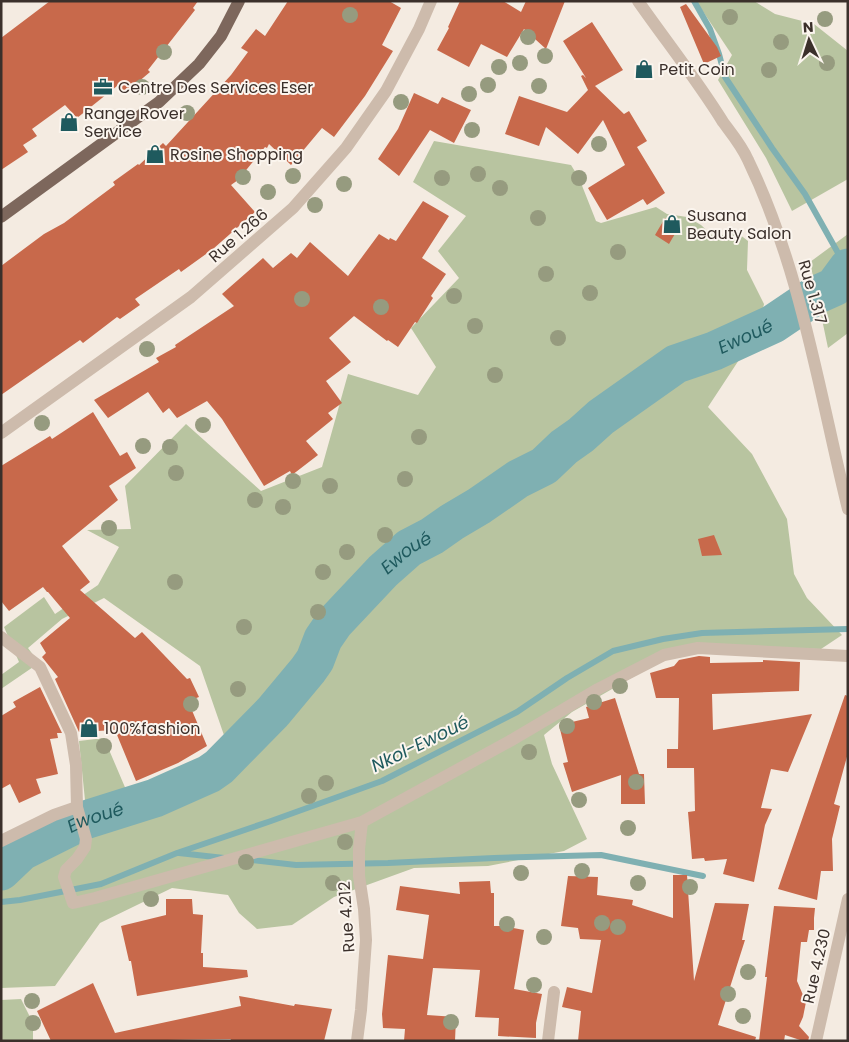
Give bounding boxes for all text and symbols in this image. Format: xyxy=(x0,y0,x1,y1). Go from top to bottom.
north arrow xyxy=(784,15,834,65)
text: N xyxy=(802,17,814,37)
shop icon: Petit Coin xyxy=(633,58,655,80)
place label: Petit Coin xyxy=(659,58,735,81)
office icon: Centre Des Services Eser xyxy=(92,76,114,98)
place label: Centre Des Services Eser xyxy=(118,76,313,99)
place label: Range Rover Service xyxy=(84,102,185,143)
shop icon: Range Rover Service xyxy=(58,111,80,133)
shop icon: Rosine Shopping xyxy=(144,143,166,165)
place label: Rosine Shopping xyxy=(170,143,303,166)
street label: Rue 1.266 xyxy=(204,203,273,268)
place label: Susana Beauty Salon xyxy=(687,204,792,245)
shop icon: Susana Beauty Salon xyxy=(661,213,683,235)
street label: Rue 1.317 xyxy=(792,257,833,327)
water label: Ewoué xyxy=(714,313,777,360)
water label: Ewoué xyxy=(375,525,436,580)
water label: Nkol-Ewoué xyxy=(367,709,473,778)
shop icon: 100%fashion xyxy=(78,717,100,739)
place label: 100%fashion xyxy=(104,717,200,740)
water label: Ewoué xyxy=(63,796,127,839)
street label: Rue 4.212 xyxy=(333,881,360,953)
street label: Rue 4.230 xyxy=(797,926,836,1006)

